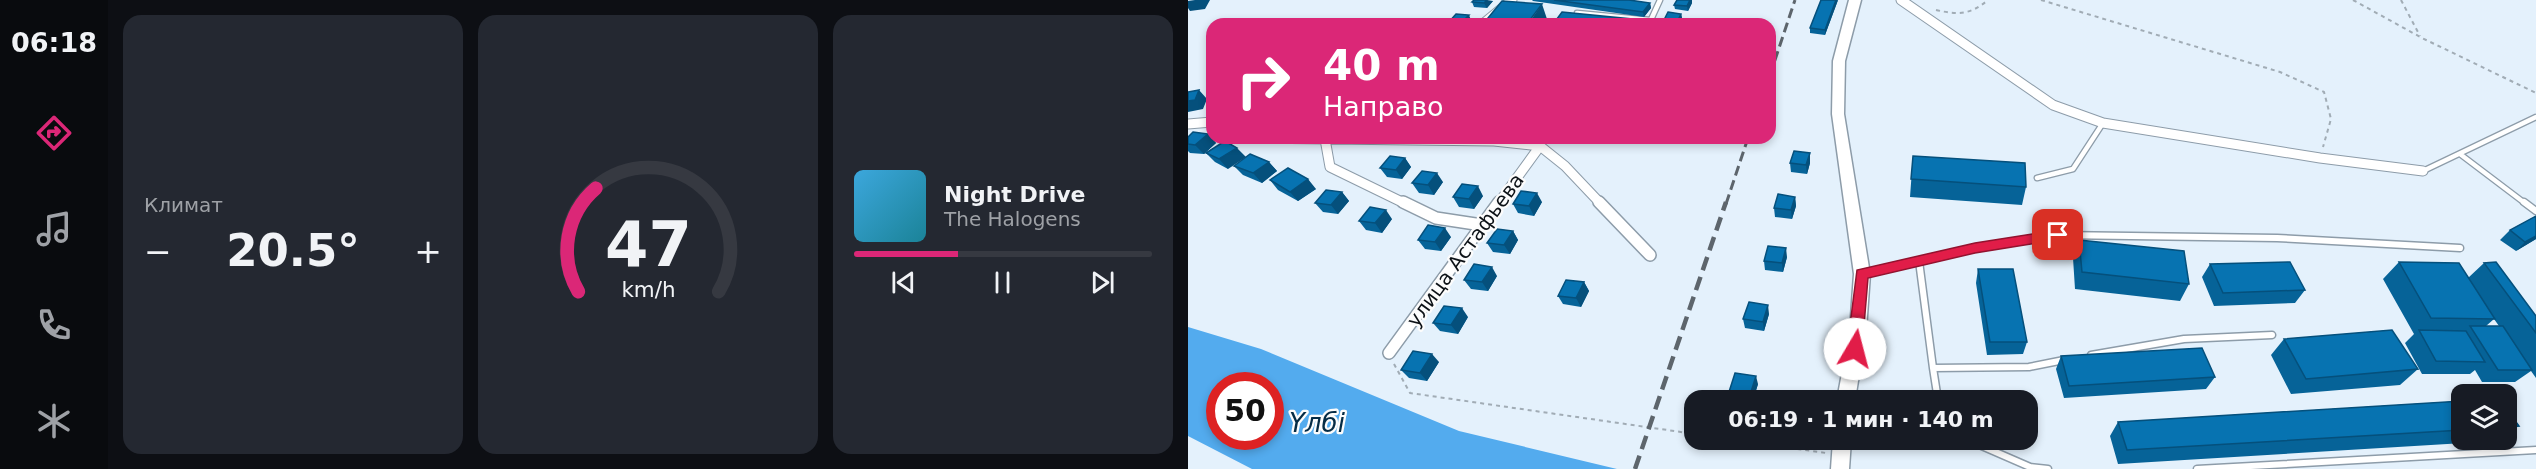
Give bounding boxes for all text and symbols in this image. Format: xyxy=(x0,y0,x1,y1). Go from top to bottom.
text: 06:18 xyxy=(11,27,97,58)
text: 40 m xyxy=(1323,41,1440,90)
icon: right xyxy=(1224,42,1302,120)
text: Направо xyxy=(1323,91,1444,122)
icon: directions xyxy=(33,112,75,154)
street label: улица Астафьева xyxy=(1401,169,1529,331)
text: Night Drive xyxy=(944,182,1085,207)
text: Климат xyxy=(144,193,223,217)
text: The Halogens xyxy=(944,207,1081,231)
icon: music xyxy=(33,208,75,250)
text: 47 xyxy=(605,208,691,281)
pin xyxy=(2032,209,2083,260)
icon: arrive xyxy=(2041,218,2074,251)
text: 20.5° xyxy=(226,224,360,277)
text: − xyxy=(144,232,172,271)
text: + xyxy=(414,232,442,271)
icon: previous xyxy=(887,266,920,299)
icon: pause xyxy=(986,266,1019,299)
icon: next xyxy=(1086,266,1119,299)
text: km/h xyxy=(621,277,675,302)
icon: phone xyxy=(33,304,75,346)
position arrow xyxy=(1823,317,1887,381)
speed limit sign: 50 xyxy=(1206,372,1284,450)
map controls xyxy=(2451,384,2517,450)
button: layers xyxy=(2451,384,2517,450)
icon: climate xyxy=(33,400,75,442)
text: 06:19 · 1 мин · 140 m xyxy=(1728,407,1994,432)
water label: Үлбі xyxy=(1289,408,1346,438)

